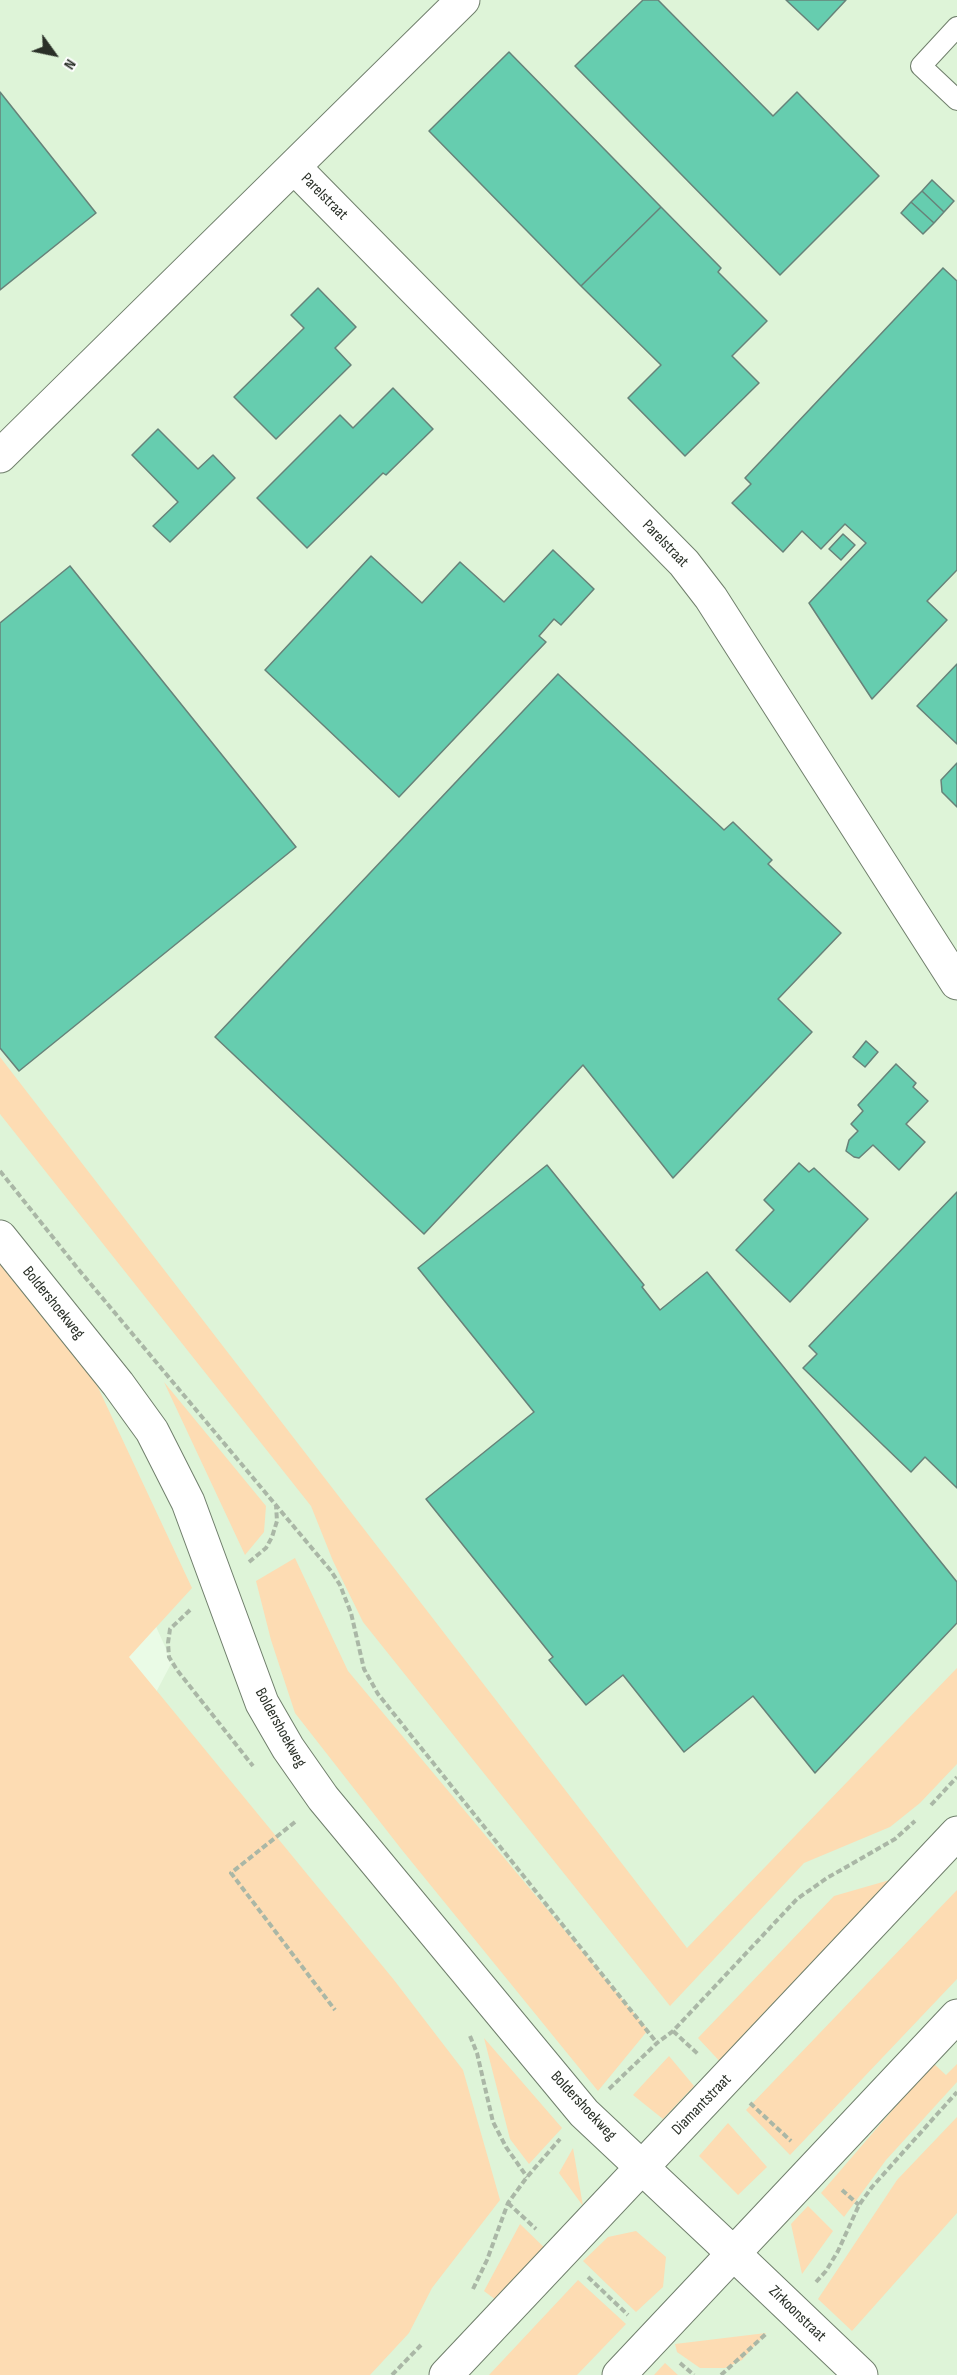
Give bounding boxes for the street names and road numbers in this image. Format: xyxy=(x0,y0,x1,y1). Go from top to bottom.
street label: Parelstraat xyxy=(296,169,352,225)
street label: Parelstraat xyxy=(638,516,692,572)
street label: Boldershoekweg xyxy=(18,1263,88,1343)
street label: Boldershoekweg xyxy=(250,1685,310,1771)
street label: Boldershoekweg xyxy=(546,2067,620,2145)
street label: Diamantstraat xyxy=(668,2071,736,2139)
street label: Zirkoonstraat xyxy=(764,2282,830,2346)

